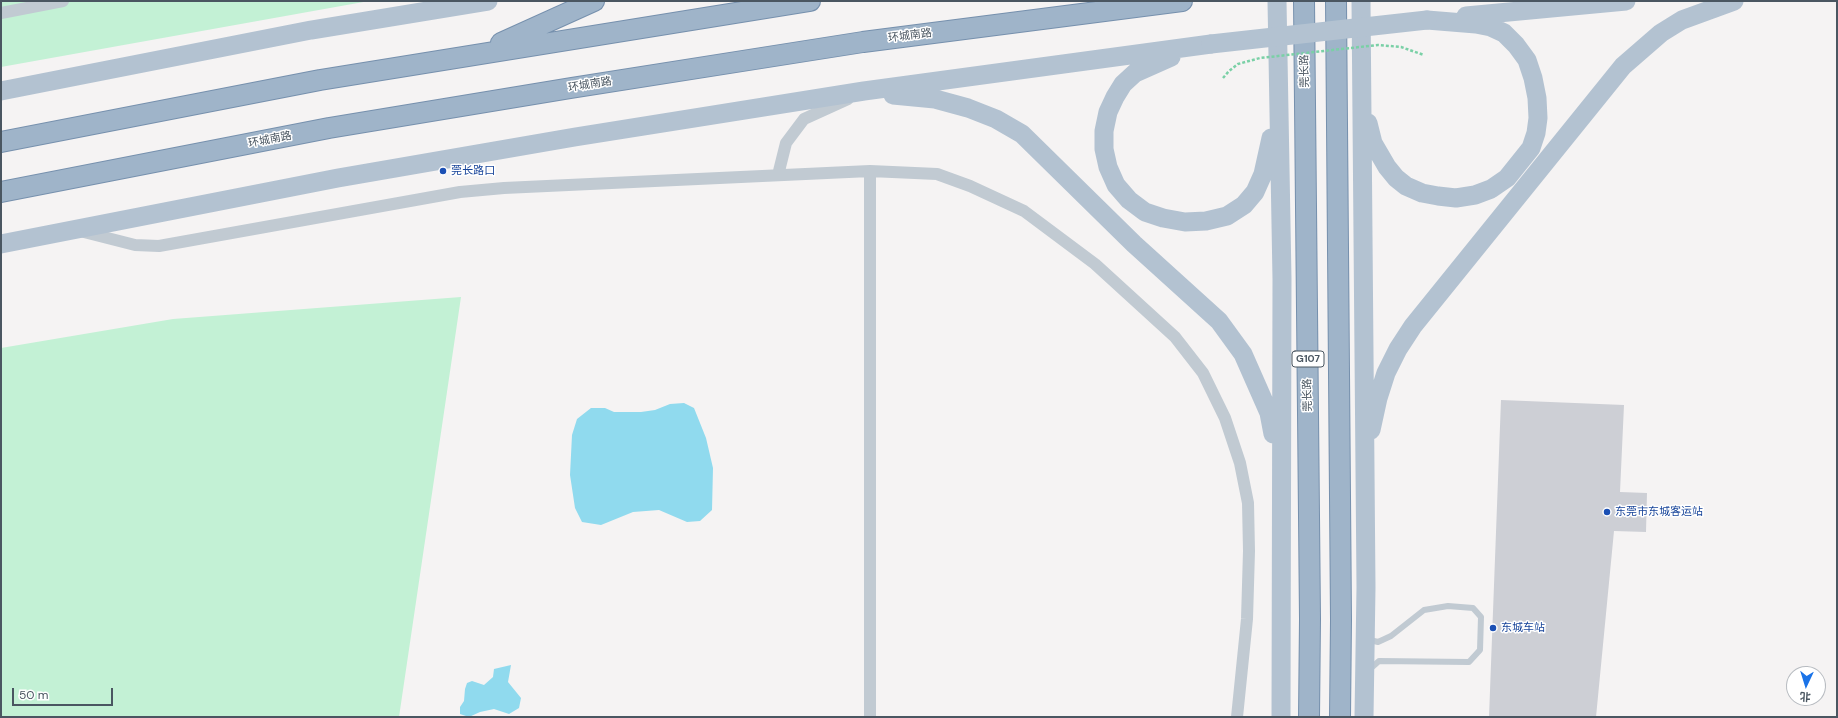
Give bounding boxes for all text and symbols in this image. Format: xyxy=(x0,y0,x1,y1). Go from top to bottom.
street label: 环城南路 xyxy=(887,27,933,45)
street label: 莞长路 xyxy=(1298,54,1312,88)
street label: 环城南路 xyxy=(567,75,613,95)
street label: 环城南路 xyxy=(247,129,293,151)
place label: 莞长路口 xyxy=(451,164,495,178)
marker: 莞长路口 xyxy=(438,166,448,176)
road number: G107 xyxy=(1292,351,1324,367)
street label: 莞长路 xyxy=(1301,378,1315,412)
place label: 东莞市东城客运站 xyxy=(1615,505,1703,519)
marker: 东莞市东城客运站 xyxy=(1602,507,1612,517)
place label: 东城车站 xyxy=(1501,621,1545,635)
marker: 东城车站 xyxy=(1488,623,1498,633)
north arrow xyxy=(1786,666,1826,706)
scale bar xyxy=(14,680,115,706)
text: 50 m xyxy=(19,687,48,703)
text: 北 xyxy=(1799,690,1811,704)

